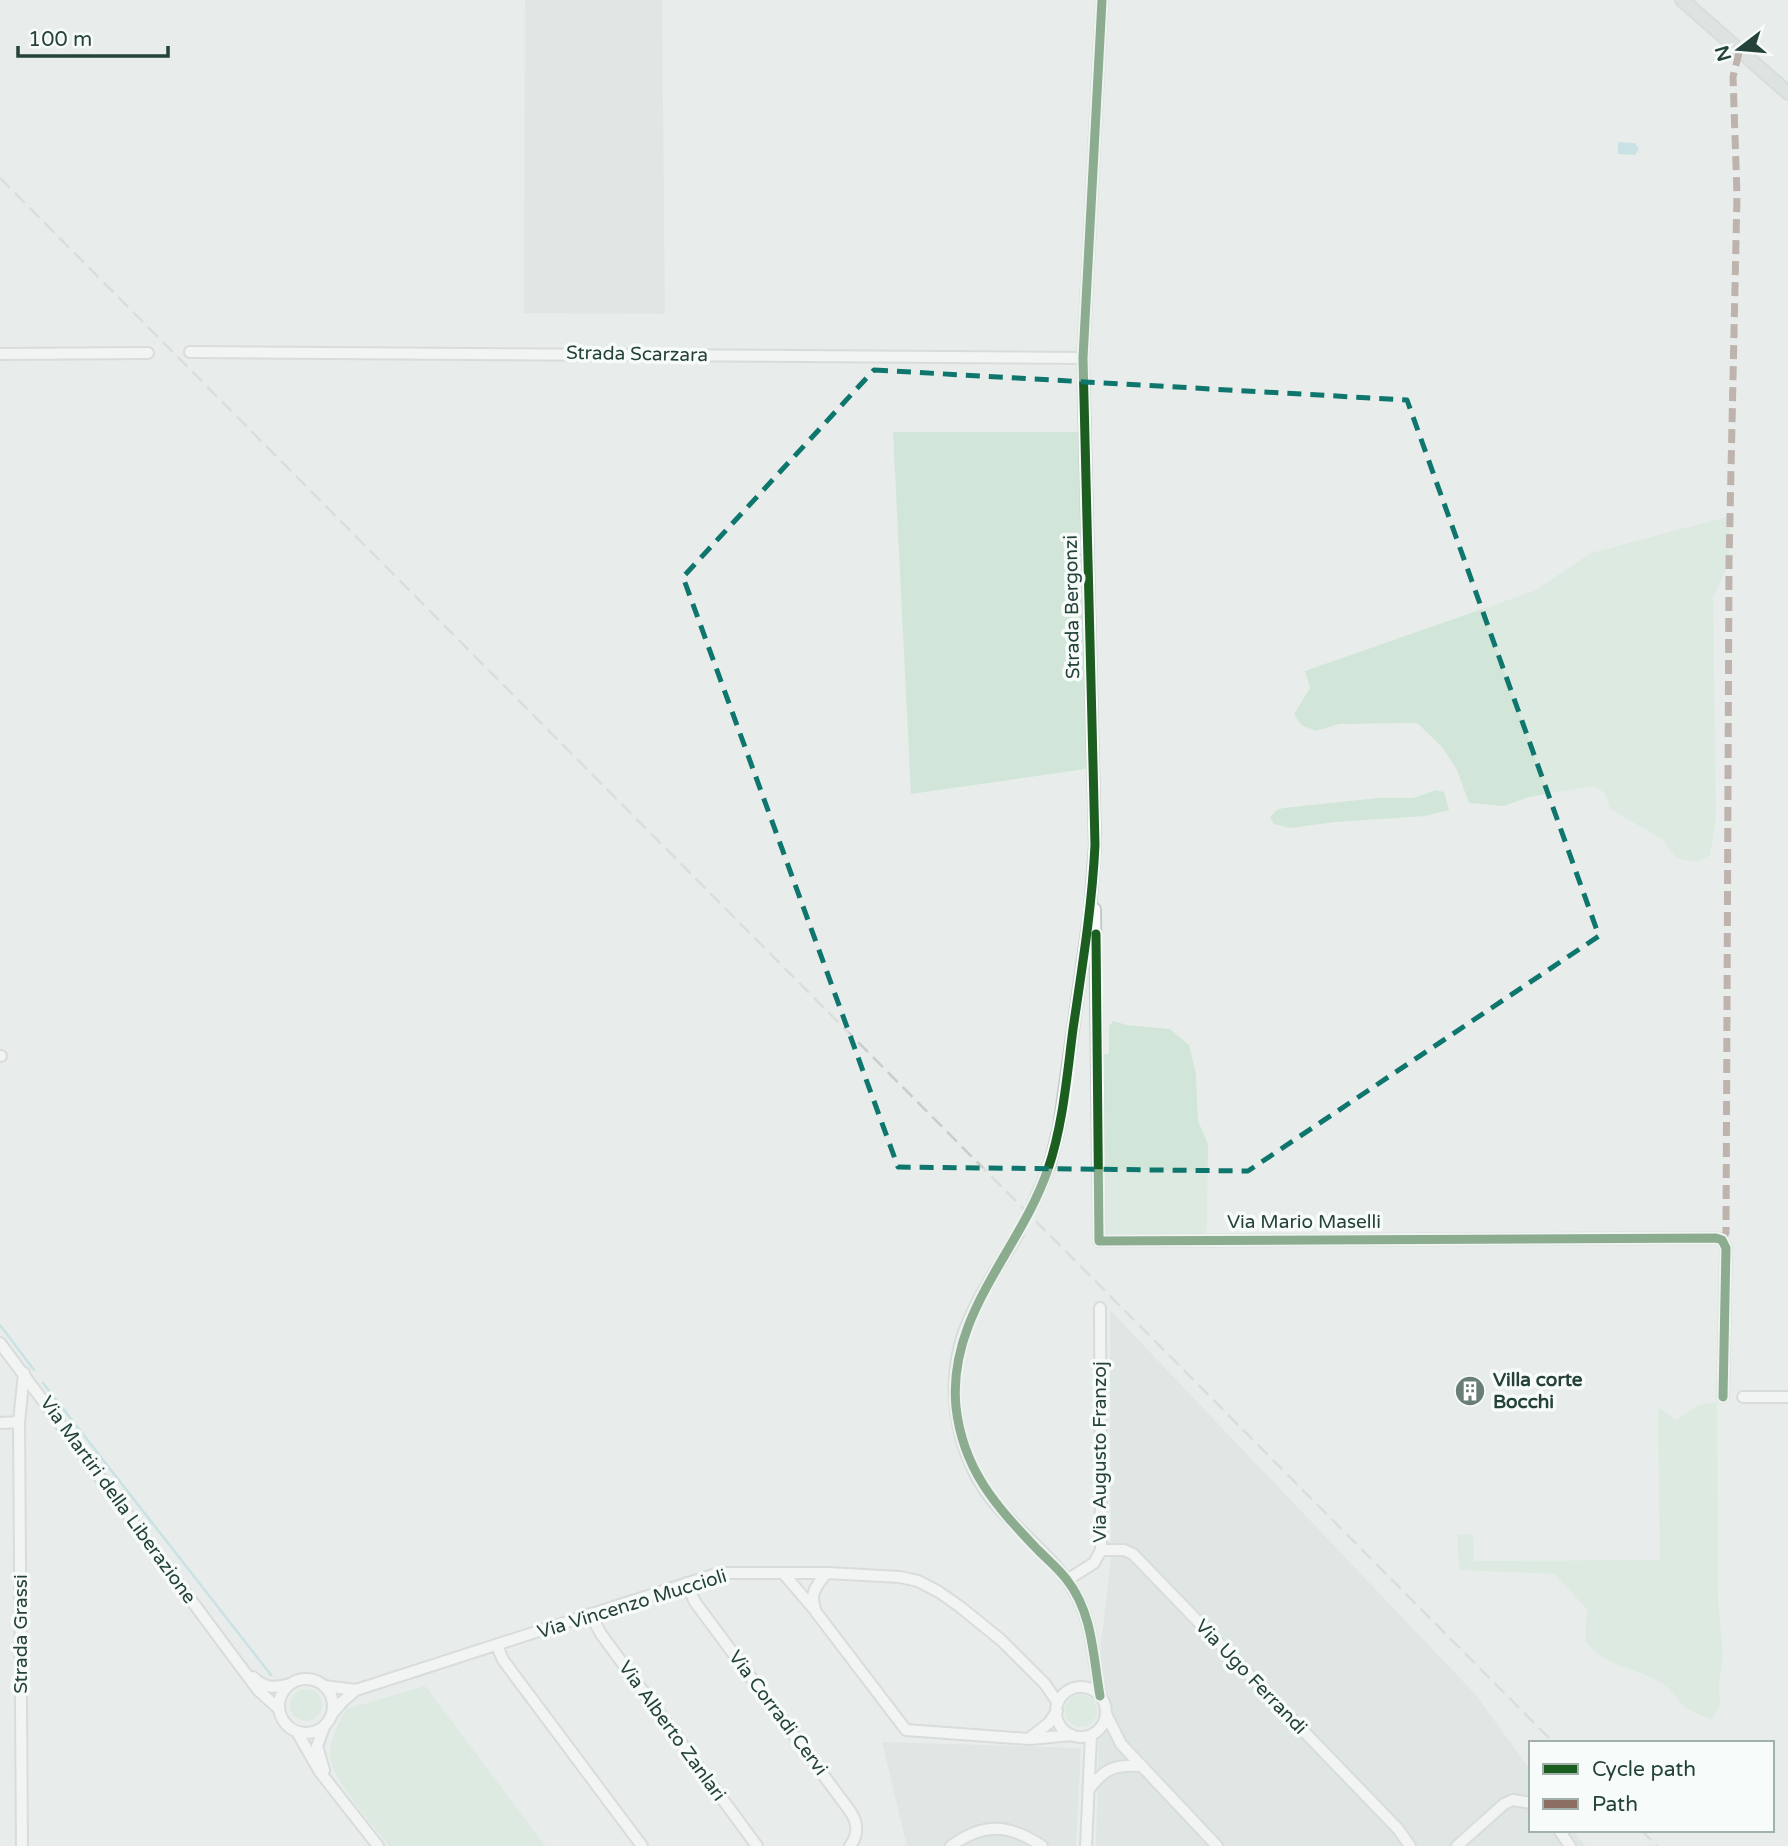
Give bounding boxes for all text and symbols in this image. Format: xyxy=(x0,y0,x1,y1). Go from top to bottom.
scale bar xyxy=(18,14,168,58)
north arrow xyxy=(1704,14,1774,84)
text: 100 m xyxy=(28,27,92,52)
text: N xyxy=(1711,43,1736,64)
street label: Strada Scarzara xyxy=(566,342,708,366)
street label: Strada Bergonzi xyxy=(1060,535,1084,679)
street label: Via Mario Maselli xyxy=(1227,1211,1381,1233)
street label: Via Augusto Franzoj xyxy=(1089,1361,1111,1543)
place label: Villa corte Bocchi xyxy=(1493,1369,1583,1413)
building icon: Villa corte Bocchi xyxy=(1453,1374,1487,1408)
street label: Via Martiri della Liberazione xyxy=(35,1392,201,1608)
street label: Via Vincenzo Muccioli xyxy=(535,1565,729,1643)
street label: Strada Grassi xyxy=(10,1574,32,1694)
street label: Via Ugo Ferrandi xyxy=(1191,1615,1311,1739)
street label: Via Corradi Cervi xyxy=(724,1646,832,1780)
street label: Via Alberto Zanlari xyxy=(614,1657,730,1805)
legend xyxy=(1529,1741,1774,1832)
text: Cycle path xyxy=(1592,1757,1696,1782)
text: Path xyxy=(1592,1792,1638,1817)

